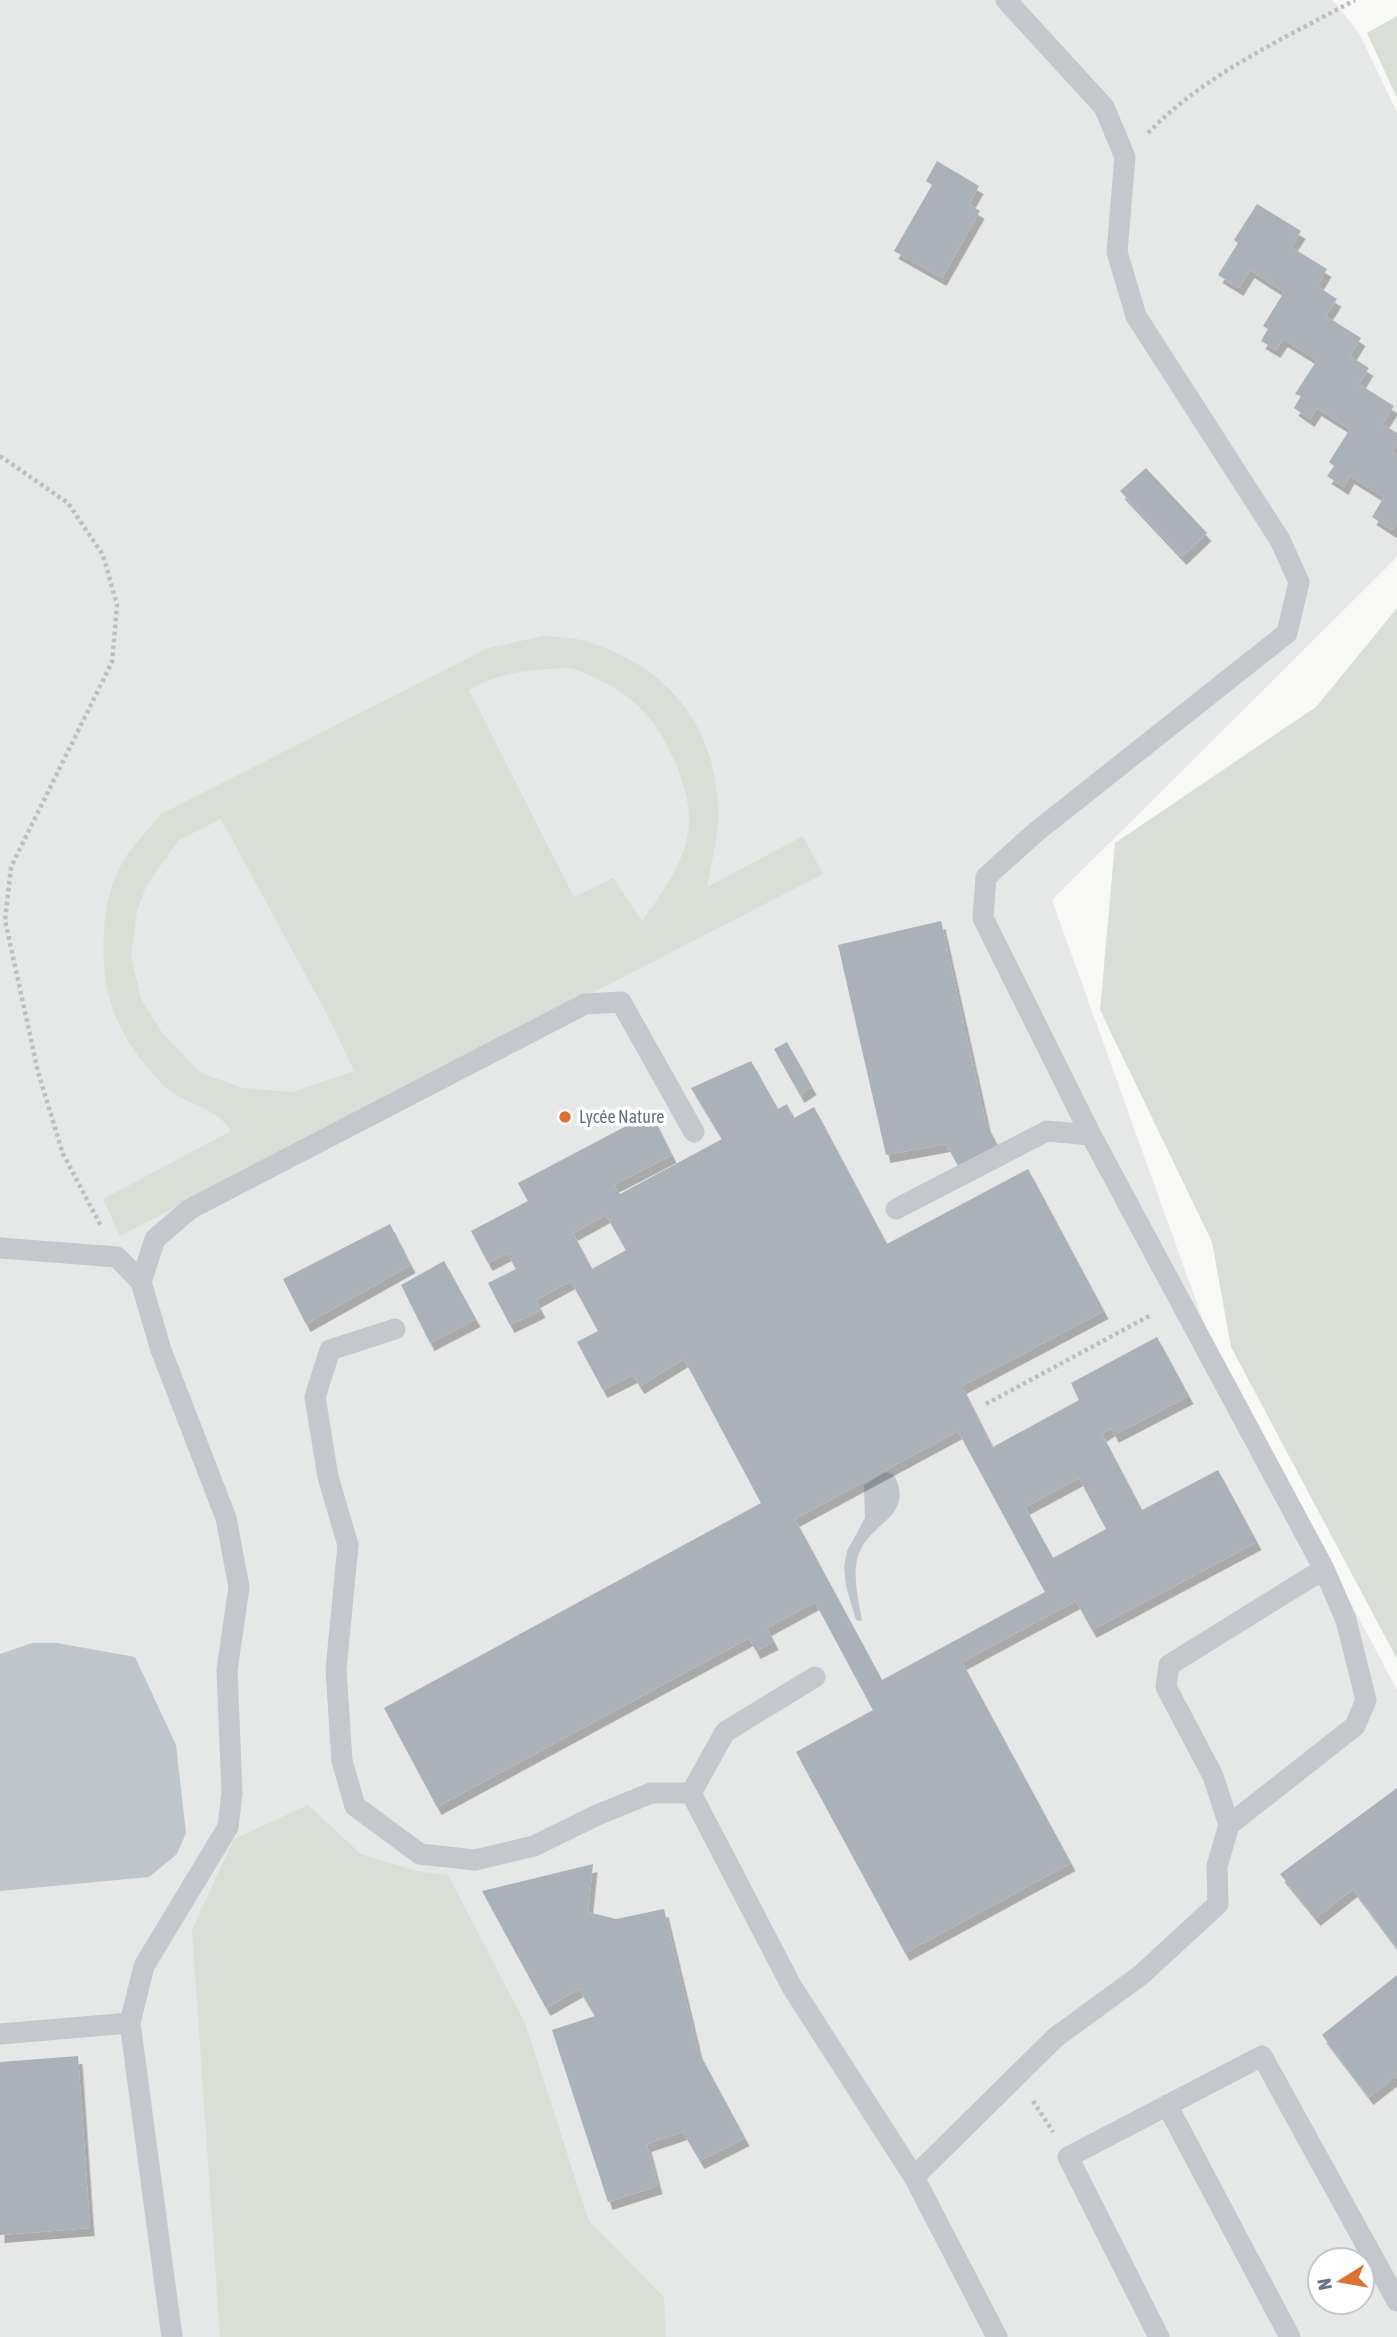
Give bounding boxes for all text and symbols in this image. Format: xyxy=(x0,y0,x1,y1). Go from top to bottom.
place label: Lycée Nature xyxy=(579,1106,664,1127)
marker: Lycée Nature xyxy=(557,1109,573,1125)
north arrow xyxy=(1306,2246,1376,2316)
text: N xyxy=(1312,2277,1336,2292)

